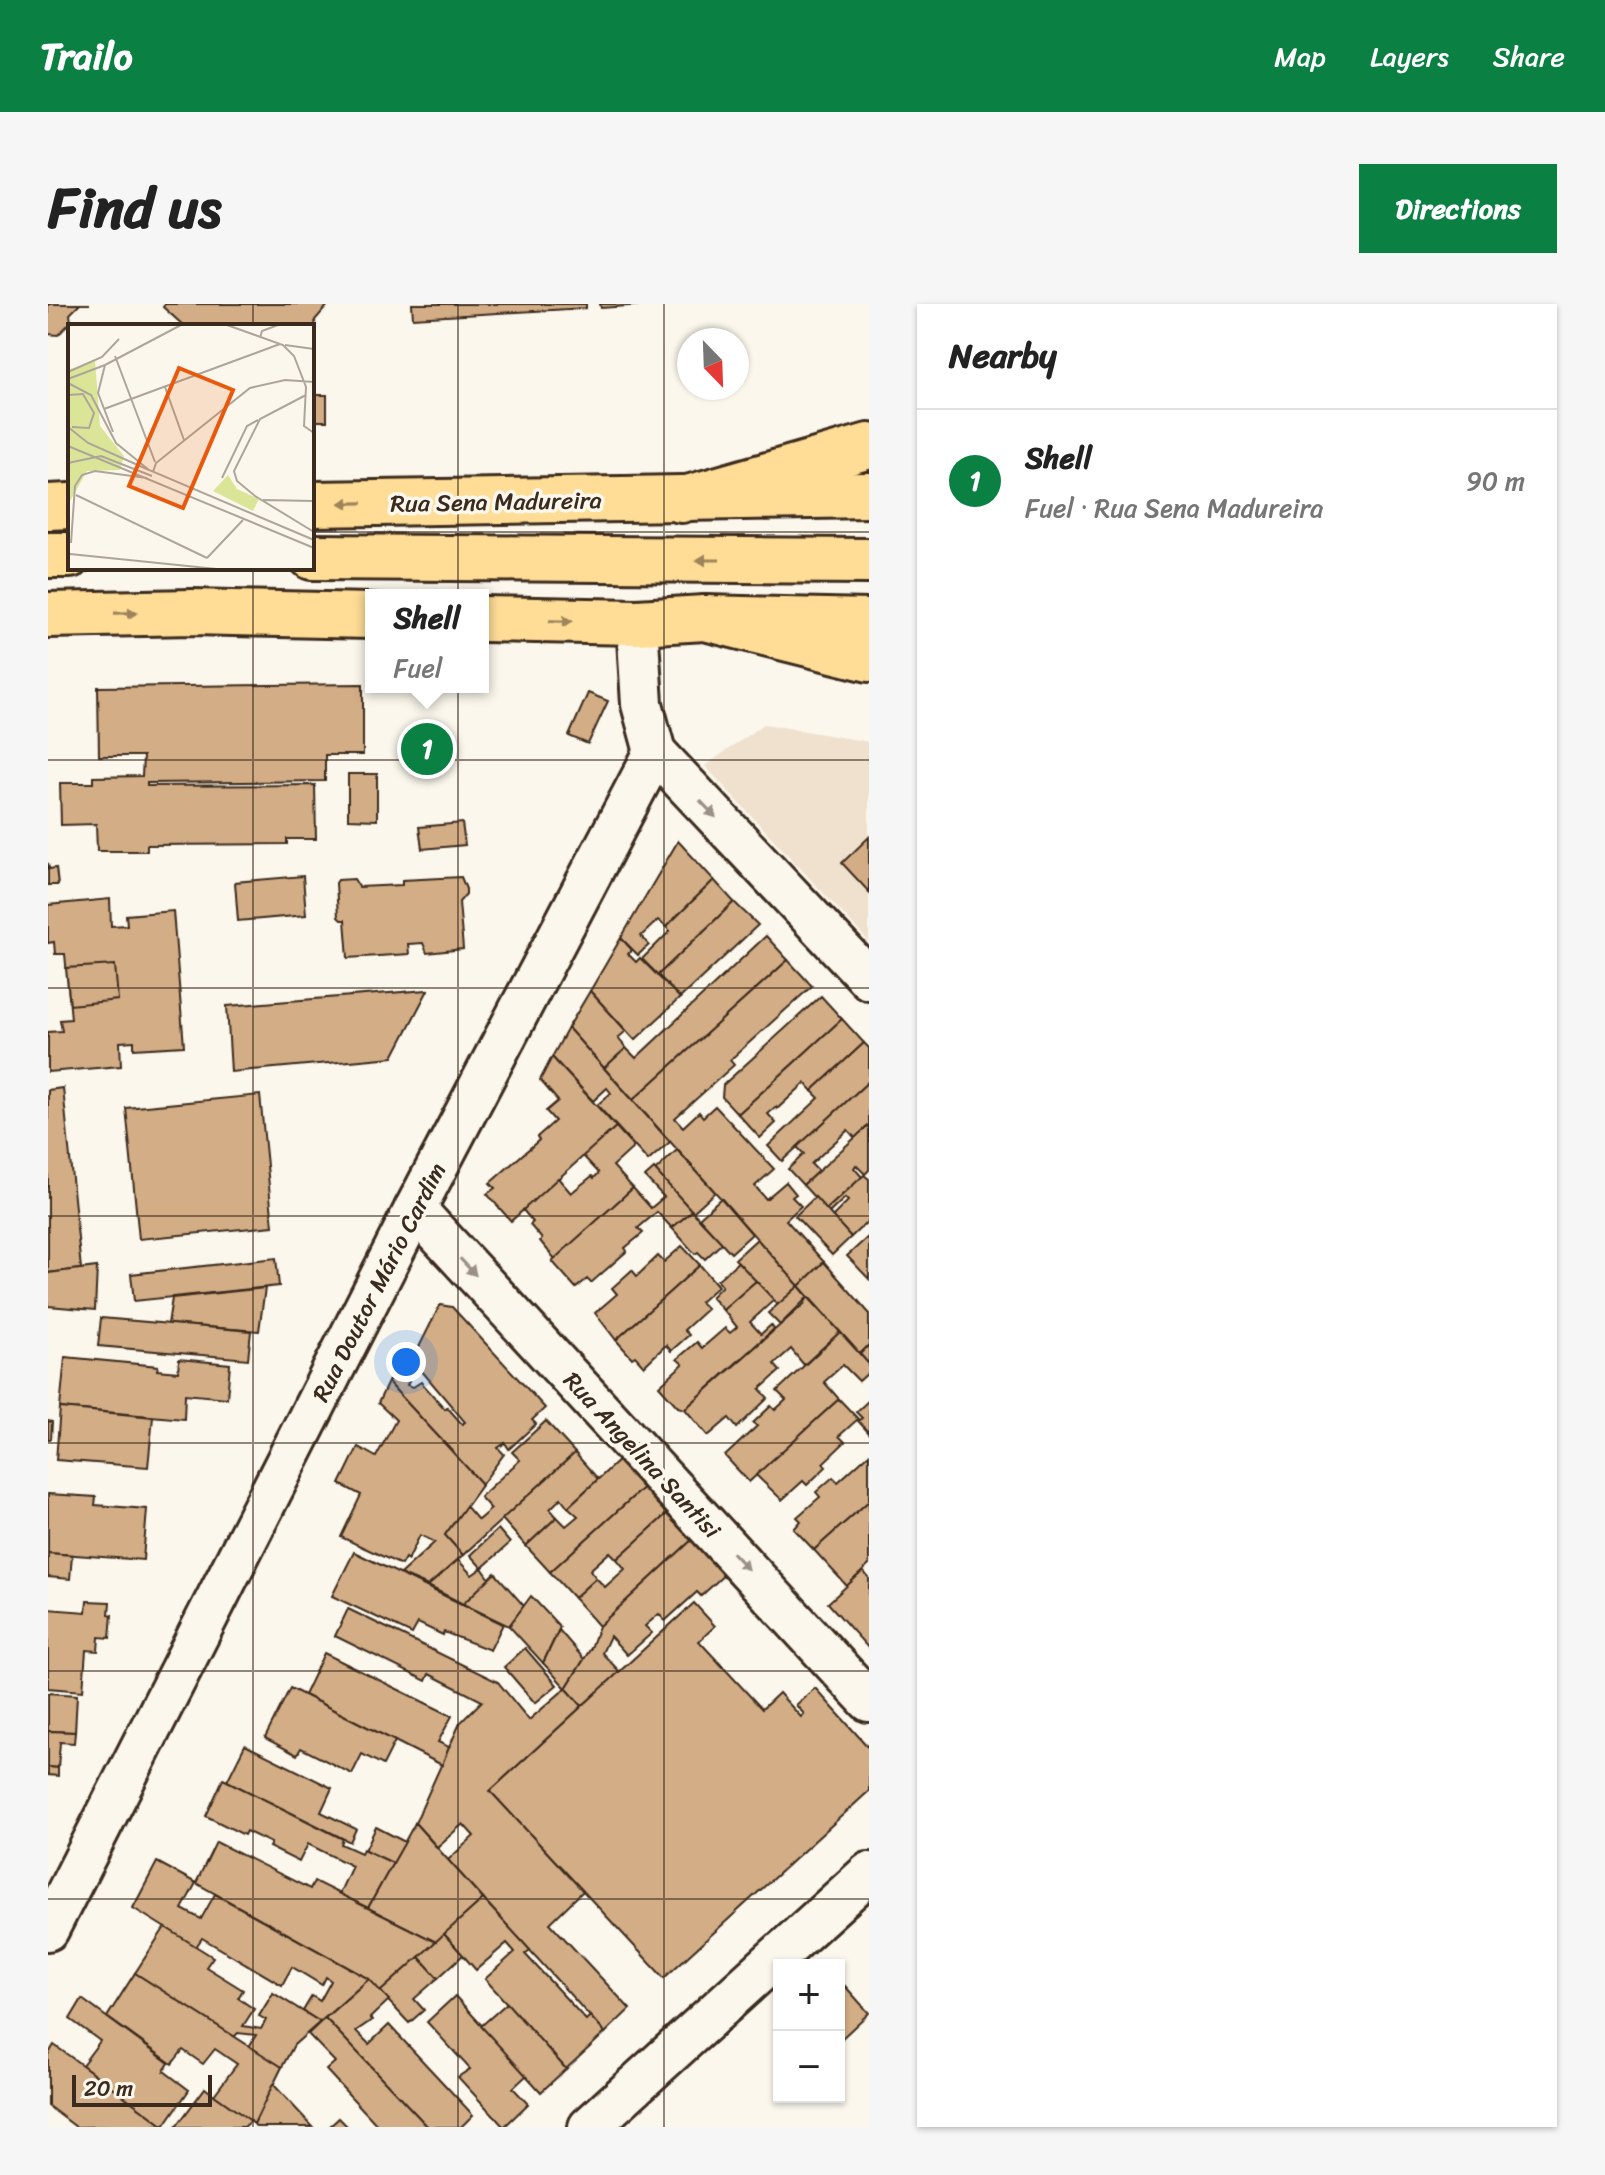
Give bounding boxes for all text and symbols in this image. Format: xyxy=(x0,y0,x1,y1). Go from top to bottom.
text: Trailo xyxy=(40,23,133,90)
text: Map xyxy=(1274,32,1326,81)
text: Layers xyxy=(1370,32,1449,81)
text: Share xyxy=(1493,32,1565,81)
text: Find us xyxy=(48,159,221,258)
button: Directions xyxy=(1359,164,1557,253)
inset map xyxy=(68,324,314,570)
text: Nearby xyxy=(949,326,1057,386)
north arrow xyxy=(677,328,749,400)
text: Shell xyxy=(1025,431,1092,485)
text: 1 xyxy=(969,458,981,504)
text: 90 m xyxy=(1466,458,1525,504)
street label: Rua Sena Madureira xyxy=(390,479,602,525)
text: Fuel · Rua Sena Madureira xyxy=(1025,485,1323,531)
one-way arrow xyxy=(338,497,363,510)
one-way arrow xyxy=(695,554,720,566)
popup xyxy=(365,589,489,693)
text: Shell xyxy=(393,591,461,645)
one-way arrow xyxy=(114,607,139,620)
one-way arrow xyxy=(549,614,574,627)
text: Fuel xyxy=(393,645,442,691)
pin: 1 xyxy=(401,719,453,779)
one-way arrow xyxy=(699,799,717,818)
street label: Rua Doutor Mário Cardim xyxy=(300,1155,458,1409)
one-way arrow xyxy=(459,1257,477,1276)
your location xyxy=(386,1342,426,1382)
street label: Rua Angelina Santisi xyxy=(553,1361,732,1550)
one-way arrow xyxy=(730,1551,748,1570)
map controls xyxy=(773,1959,845,2103)
button: + xyxy=(773,1959,845,2031)
button: − xyxy=(773,2031,845,2103)
text: 20 m xyxy=(84,2069,133,2108)
scale bar xyxy=(72,2071,212,2107)

